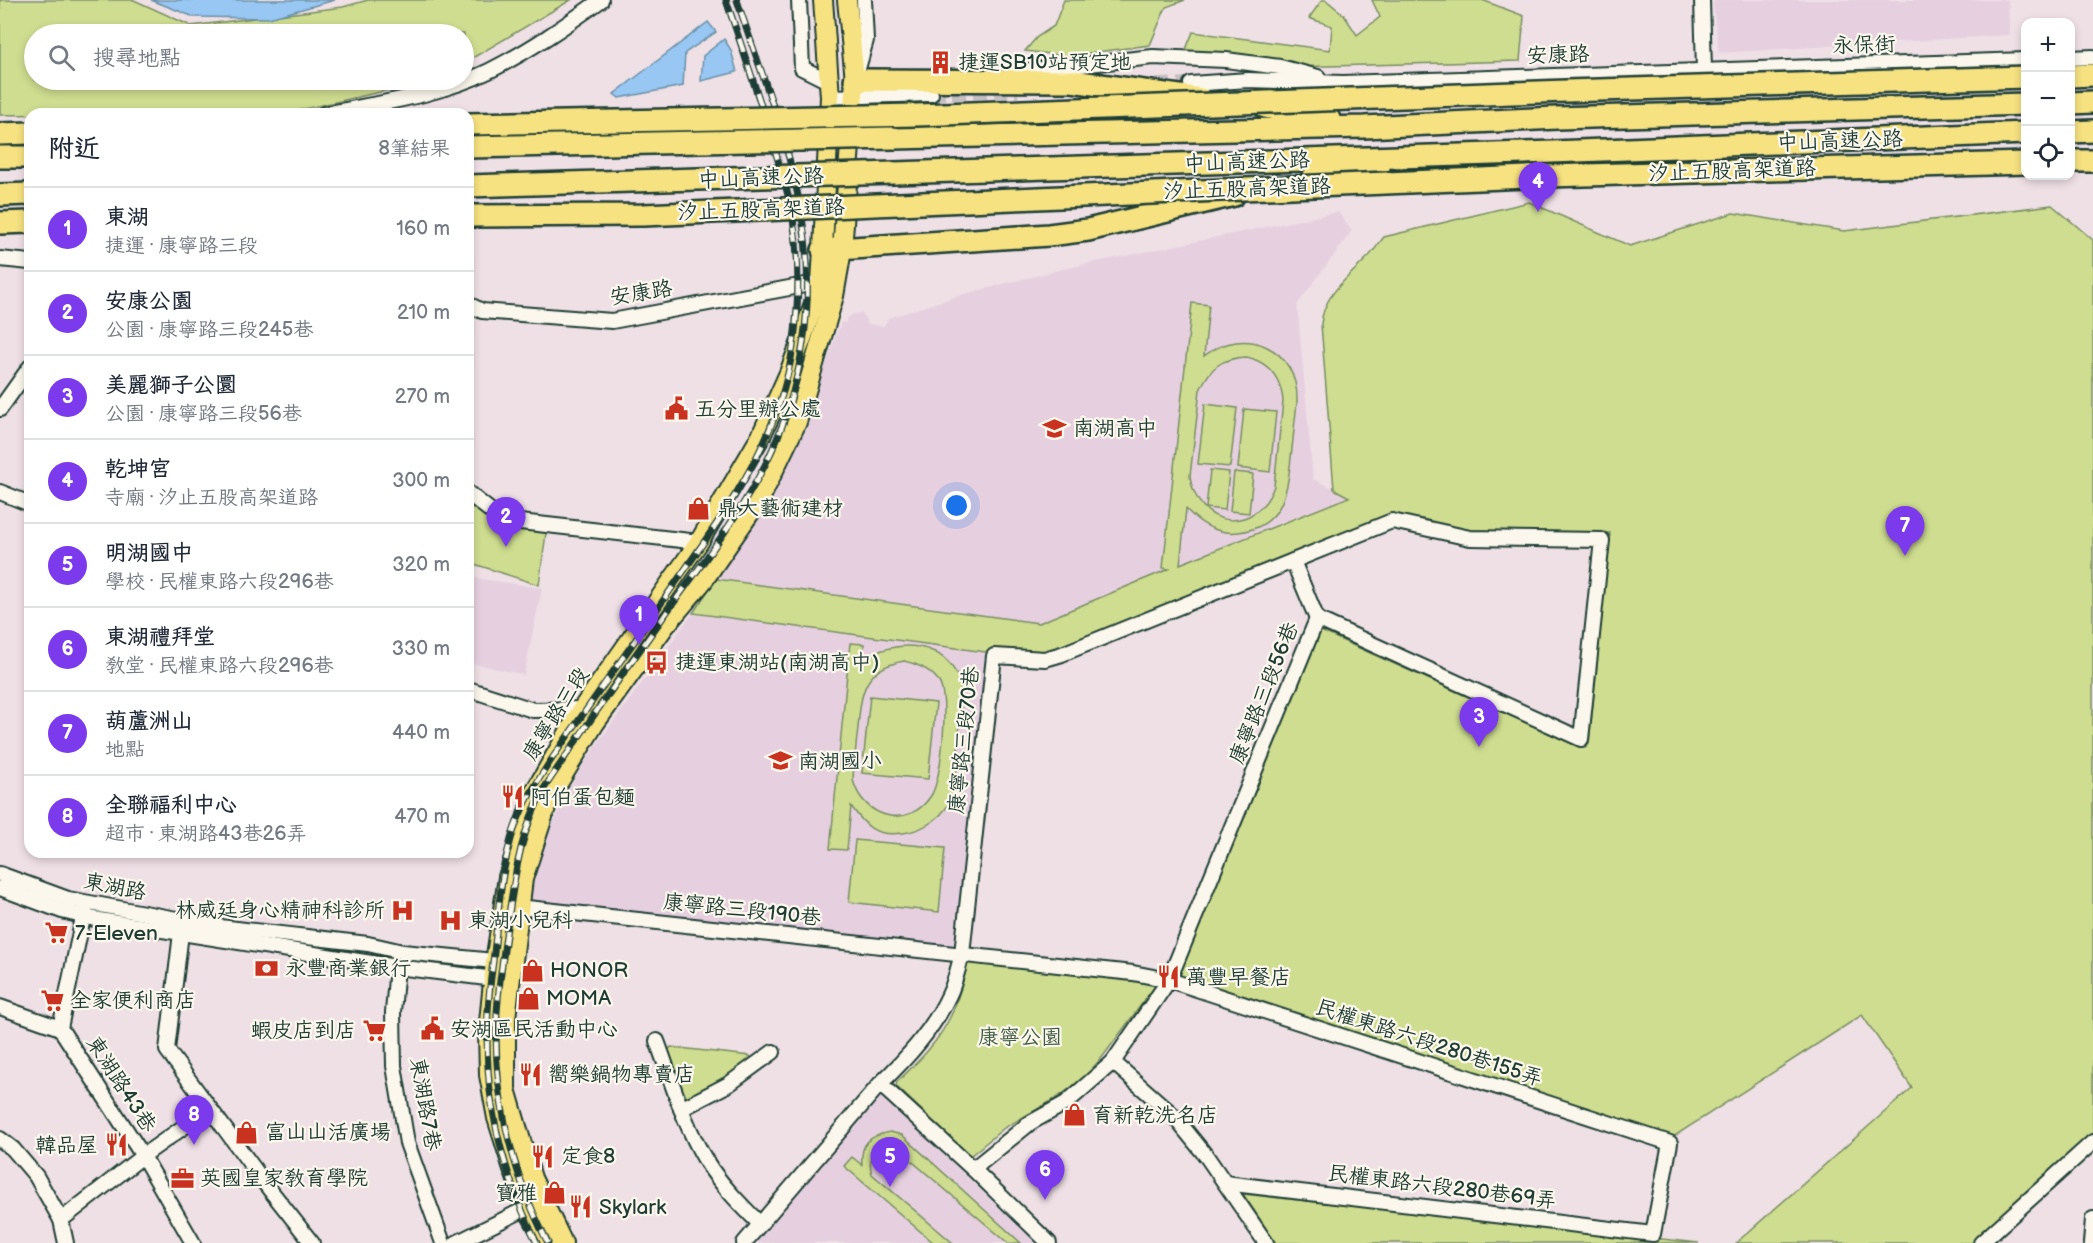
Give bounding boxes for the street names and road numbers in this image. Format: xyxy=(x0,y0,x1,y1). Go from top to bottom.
street label: 永保街 xyxy=(1832,31,1896,59)
street label: 安康路 xyxy=(1526,41,1590,69)
street label: 中山高速公路 xyxy=(1777,126,1903,156)
street label: 中山高速公路 xyxy=(1184,147,1310,177)
street label: 汐止五股高架道路 xyxy=(1648,156,1816,186)
street label: 中山高速公路 xyxy=(698,163,824,193)
street label: 汐止五股高架道路 xyxy=(1163,174,1331,204)
street label: 汐止五股高架道路 xyxy=(677,195,845,225)
street label: 安康路 xyxy=(608,276,674,310)
street label: 康寧路三段56巷 xyxy=(1224,618,1304,768)
street label: 康寧路三段 xyxy=(518,663,594,765)
street label: 康寧路三段70巷 xyxy=(944,665,984,815)
street label: 東湖路 xyxy=(82,869,148,905)
street label: 康寧路三段190巷 xyxy=(662,889,822,931)
street label: 民權東路六段280巷155弄 xyxy=(1312,994,1546,1092)
street label: 東湖路43巷 xyxy=(81,1031,161,1137)
street label: 東湖路7巷 xyxy=(405,1055,445,1153)
street label: 民權東路六段280巷69弄 xyxy=(1326,1161,1558,1213)

